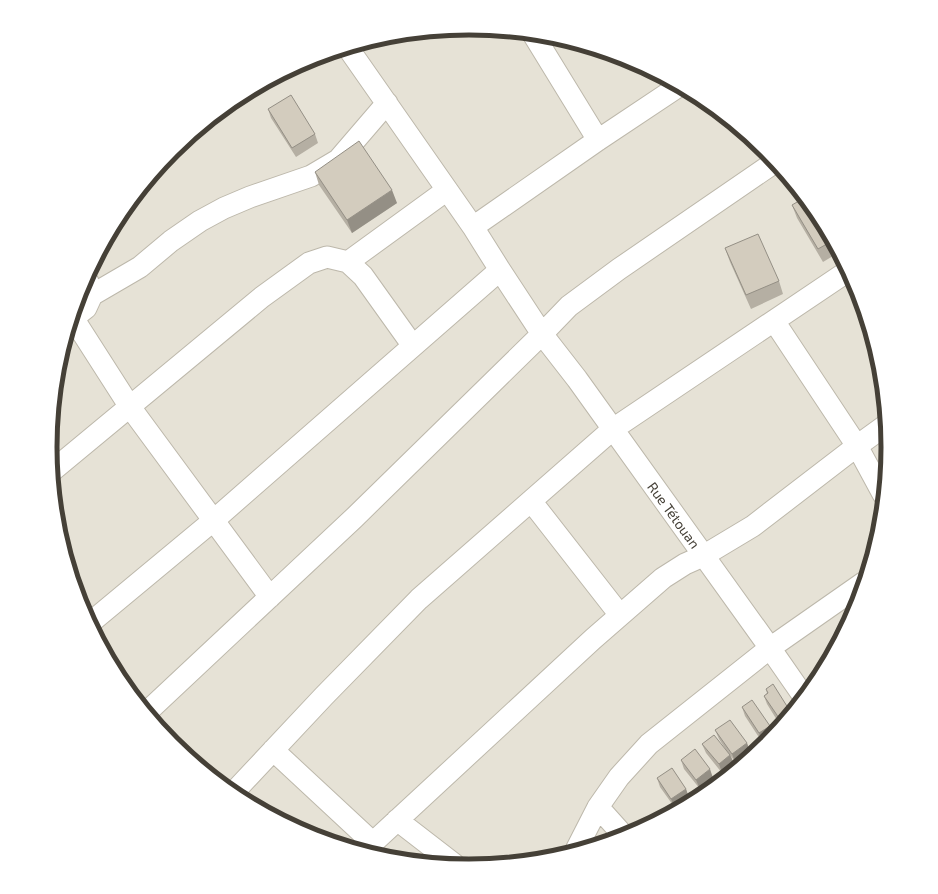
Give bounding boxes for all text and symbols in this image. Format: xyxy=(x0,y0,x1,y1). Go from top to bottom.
street label: Rue Tétouan xyxy=(644,478,704,552)

